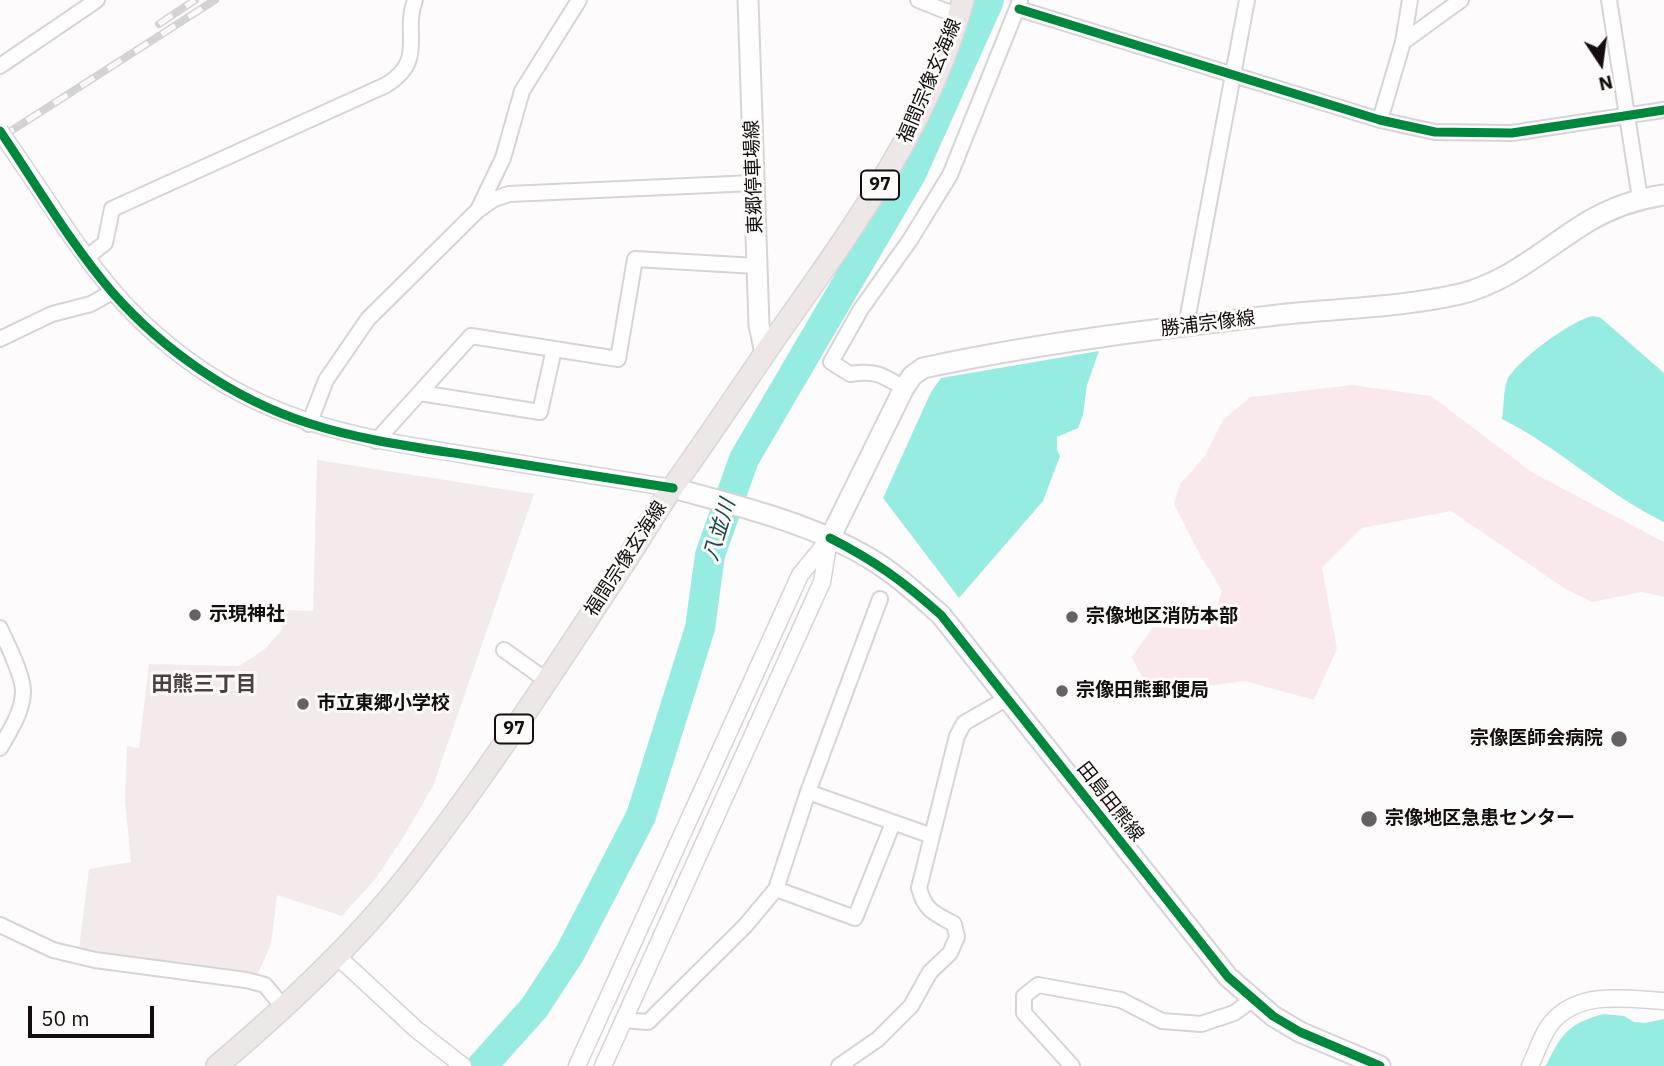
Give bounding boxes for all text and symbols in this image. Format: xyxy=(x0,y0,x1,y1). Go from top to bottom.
street label: 福間宗像玄海線 xyxy=(894,15,966,147)
north arrow xyxy=(1566,28,1636,98)
text: N xyxy=(1596,70,1615,97)
street label: 東郷停車場線 xyxy=(741,120,767,234)
road number: 97 xyxy=(861,170,899,200)
street label: 勝浦宗像線 xyxy=(1159,307,1257,341)
water label: 八並川 xyxy=(699,496,741,564)
street label: 福間宗像玄海線 xyxy=(580,497,672,621)
place label: 示現神社 xyxy=(209,604,285,626)
place label: 宗像地区消防本部 xyxy=(1086,606,1238,628)
marker: 示現神社 xyxy=(187,607,203,623)
marker: 宗像地区消防本部 xyxy=(1064,609,1080,625)
district label: 田熊三丁目 xyxy=(152,672,256,698)
place label: 宗像田熊郵便局 xyxy=(1076,680,1209,702)
marker: 宗像田熊郵便局 xyxy=(1054,683,1070,699)
place label: 市立東郷小学校 xyxy=(317,693,450,715)
marker: 市立東郷小学校 xyxy=(295,696,311,712)
road number: 97 xyxy=(495,714,533,744)
place label: 宗像医師会病院 xyxy=(1470,728,1603,750)
marker: 宗像医師会病院 xyxy=(1609,729,1629,749)
street label: 田島田熊線 xyxy=(1072,758,1148,846)
place label: 宗像地区急患センター xyxy=(1385,808,1575,830)
marker: 宗像地区急患センター xyxy=(1359,809,1379,829)
scale bar xyxy=(32,992,158,1036)
text: 50 m xyxy=(41,1004,90,1032)

